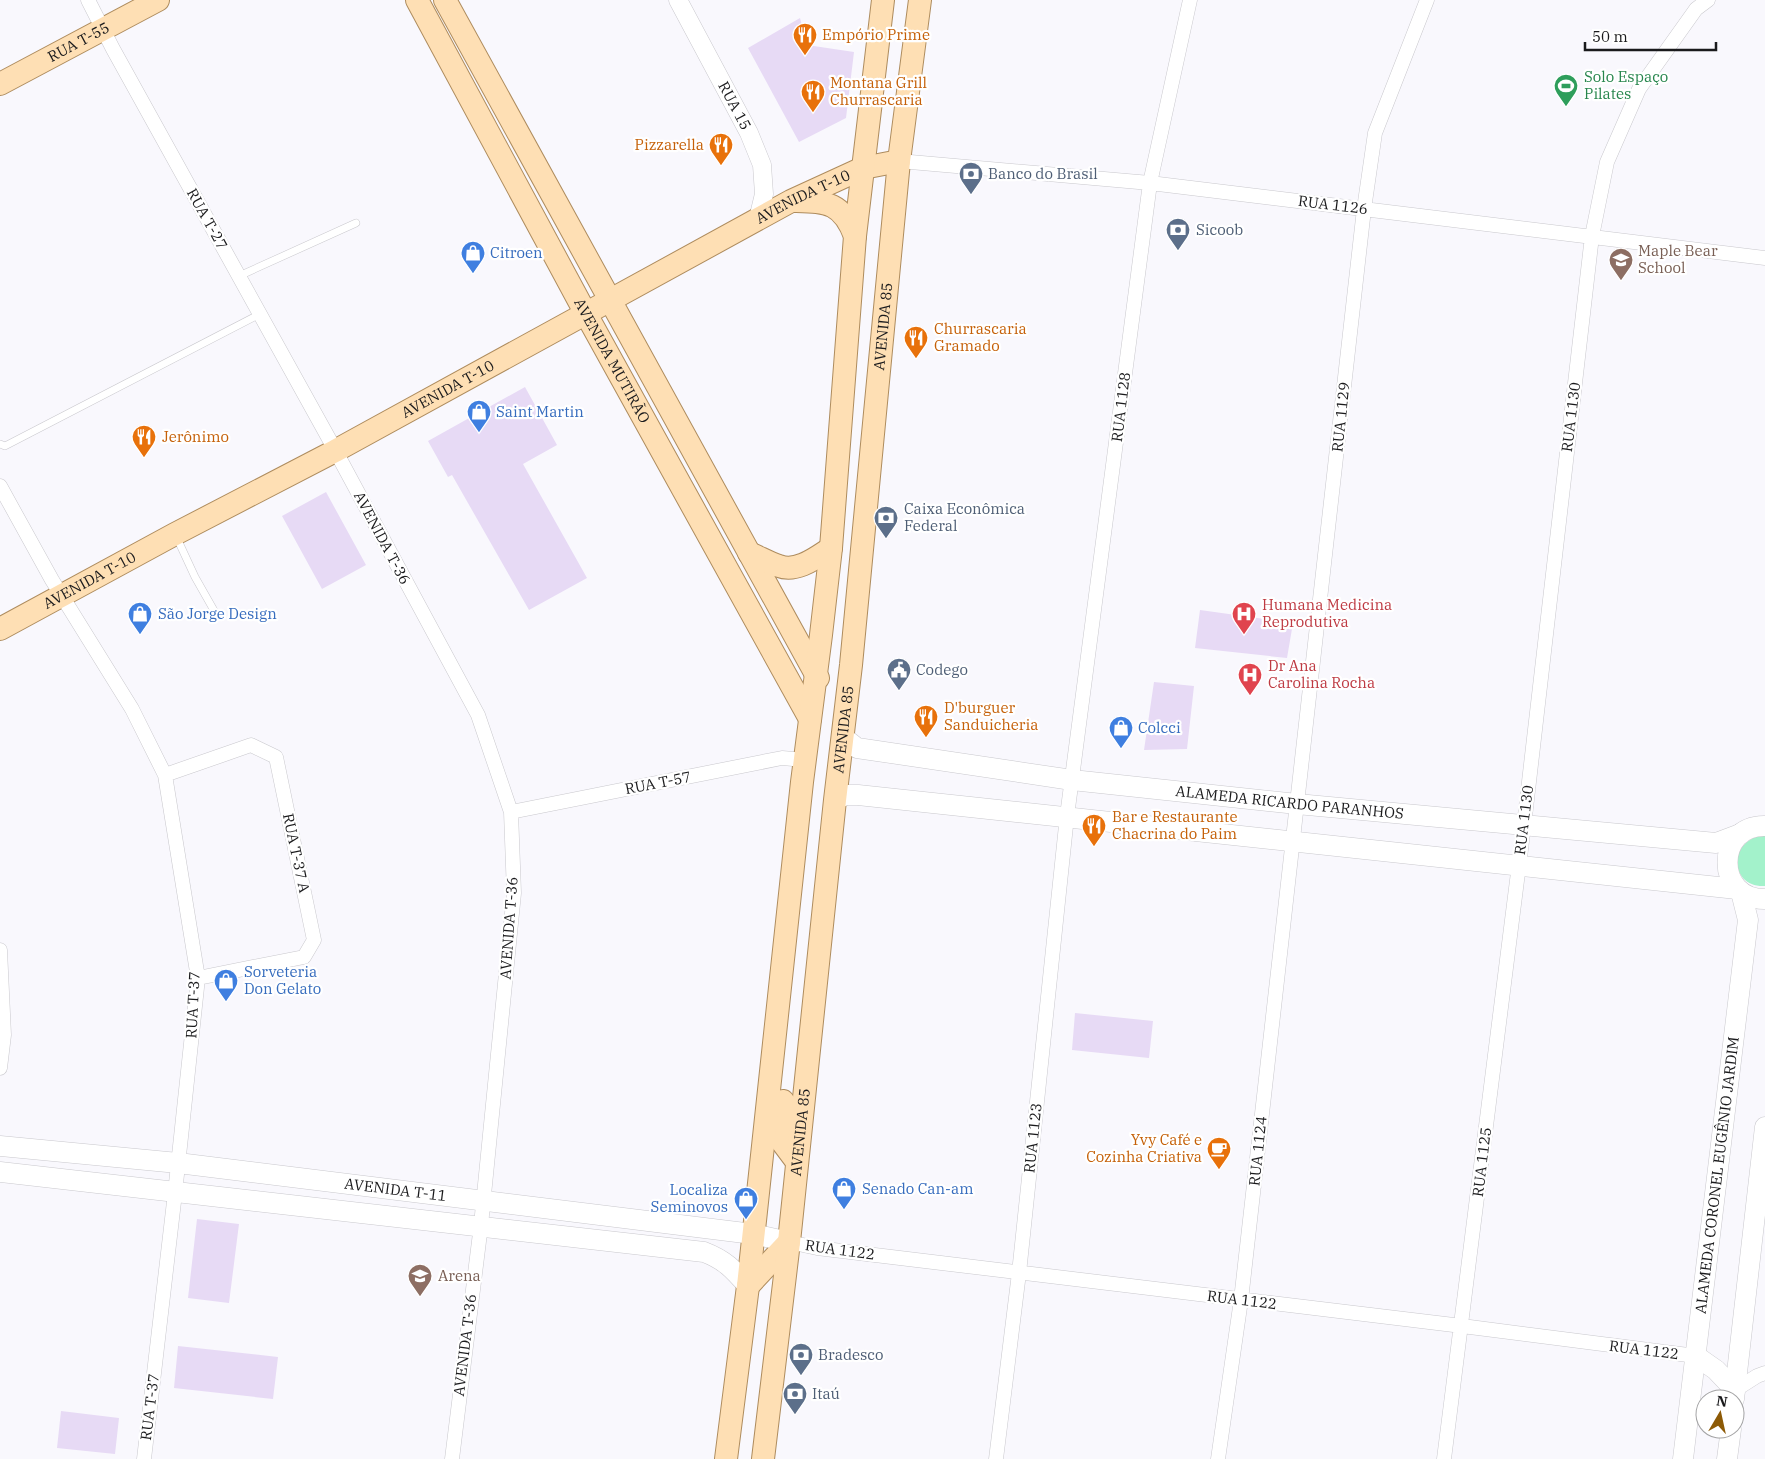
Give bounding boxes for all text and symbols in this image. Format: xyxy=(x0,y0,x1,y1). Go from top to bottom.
street label: RUA T-55 xyxy=(44,18,113,66)
scale bar xyxy=(1585,20,1716,52)
restaurant icon: Empório Prime xyxy=(792,22,818,56)
place label: Empório Prime xyxy=(822,25,930,44)
text: 50 m xyxy=(1592,27,1628,46)
place label: Solo Espaço Pilates xyxy=(1584,67,1668,103)
place label: Montana Grill Churrascaria xyxy=(830,73,927,109)
sports icon: Solo Espaço Pilates xyxy=(1553,73,1579,107)
street label: RUA 15 xyxy=(714,78,756,133)
restaurant icon: Montana Grill Churrascaria xyxy=(800,79,826,113)
restaurant icon: Pizzarella xyxy=(708,132,734,166)
place label: Pizzarella xyxy=(635,135,704,154)
bank icon: Banco do Brasil xyxy=(958,161,984,195)
place label: Banco do Brasil xyxy=(988,164,1098,183)
street label: AVENIDA T-10 xyxy=(752,165,853,228)
street label: RUA T-27 xyxy=(183,185,232,253)
street label: RUA 1126 xyxy=(1297,191,1369,218)
bank icon: Sicoob xyxy=(1165,217,1191,251)
place label: Sicoob xyxy=(1196,220,1243,239)
shop icon: Citroen xyxy=(460,240,486,274)
place label: Maple Bear School xyxy=(1638,241,1718,277)
place label: Citroen xyxy=(490,243,543,262)
school or university icon: Maple Bear School xyxy=(1608,247,1634,281)
street label: AVENIDA 85 xyxy=(869,282,896,371)
street label: AVENIDA MUTIRÃO xyxy=(570,295,654,426)
place label: Churrascaria Gramado xyxy=(934,319,1027,355)
restaurant icon: Churrascaria Gramado xyxy=(903,325,929,359)
street label: AVENIDA T-10 xyxy=(398,356,497,422)
street label: RUA 1128 xyxy=(1107,371,1134,443)
street label: RUA 1129 xyxy=(1327,381,1354,453)
street label: RUA 1130 xyxy=(1557,381,1584,453)
shop icon: Saint Martin xyxy=(466,399,492,433)
place label: Saint Martin xyxy=(496,402,584,421)
restaurant icon: Jerônimo xyxy=(131,424,157,458)
place label: Jerônimo xyxy=(162,427,229,446)
street label: AVENIDA T-36 xyxy=(350,488,415,588)
place label: Caixa Econômica Federal xyxy=(904,499,1025,535)
bank icon: Caixa Econômica Federal xyxy=(873,505,899,539)
street label: AVENIDA T-10 xyxy=(40,547,139,613)
place label: Humana Medicina Reprodutiva xyxy=(1262,595,1392,631)
shop icon: São Jorge Design xyxy=(127,601,153,635)
hospital icon: Humana Medicina Reprodutiva xyxy=(1231,601,1257,635)
place label: São Jorge Design xyxy=(158,604,277,623)
place label: Dr Ana Carolina Rocha xyxy=(1268,656,1375,692)
public building icon: Codego xyxy=(886,657,912,691)
place label: Codego xyxy=(916,660,968,679)
hospital icon: Dr Ana Carolina Rocha xyxy=(1237,662,1263,696)
street label: AVENIDA 85 xyxy=(828,685,857,774)
place label: D'burguer Sanduicheria xyxy=(944,698,1038,734)
restaurant icon: D'burguer Sanduicheria xyxy=(913,704,939,738)
shop icon: Colcci xyxy=(1108,715,1134,749)
place label: Colcci xyxy=(1138,718,1181,737)
street label: RUA T-57 xyxy=(623,767,693,798)
street label: ALAMEDA RICARDO PARANHOS xyxy=(1175,781,1405,823)
street label: RUA 1130 xyxy=(1510,784,1537,856)
place label: Bar e Restaurante Chacrina do Paim xyxy=(1112,807,1237,843)
street label: RUA T-37 A xyxy=(279,811,314,895)
restaurant icon: Bar e Restaurante Chacrina do Paim xyxy=(1081,813,1107,847)
street label: AVENIDA T-36 xyxy=(495,876,522,980)
place label: Sorveteria Don Gelato xyxy=(244,962,321,998)
shop icon: Sorveteria Don Gelato xyxy=(213,968,239,1002)
street label: RUA T-37 xyxy=(181,971,204,1039)
street label: ALAMEDA CORONEL EUGÊNIO JARDIM xyxy=(1691,1035,1743,1315)
street label: AVENIDA 85 xyxy=(786,1087,814,1177)
street label: RUA 1123 xyxy=(1019,1102,1046,1174)
street label: RUA 1124 xyxy=(1244,1115,1271,1187)
street label: RUA 1125 xyxy=(1468,1126,1495,1198)
place label: Yvy Café e Cozinha Criativa xyxy=(1086,1130,1202,1166)
cafe icon: Yvy Café e Cozinha Criativa xyxy=(1206,1136,1232,1170)
street label: AVENIDA T-11 xyxy=(343,1174,448,1205)
shop icon: Senado Can-am xyxy=(831,1176,857,1210)
place label: Senado Can-am xyxy=(862,1179,973,1198)
place label: Localiza Seminovos xyxy=(651,1180,728,1216)
shop icon: Localiza Seminovos xyxy=(733,1186,759,1220)
street label: RUA 1122 xyxy=(804,1235,876,1264)
school or university icon: Arena xyxy=(407,1263,433,1297)
place label: Arena xyxy=(438,1266,481,1285)
street label: RUA 1122 xyxy=(1206,1286,1278,1313)
street label: AVENIDA T-36 xyxy=(449,1293,480,1397)
street label: RUA 1122 xyxy=(1608,1336,1680,1363)
bank icon: Bradesco xyxy=(788,1342,814,1376)
place label: Bradesco xyxy=(818,1345,883,1364)
street label: RUA T-37 xyxy=(136,1372,163,1441)
bank icon: Itaú xyxy=(782,1381,808,1415)
place label: Itaú xyxy=(812,1384,840,1403)
north arrow xyxy=(1695,1389,1745,1439)
text: N xyxy=(1715,1391,1729,1411)

